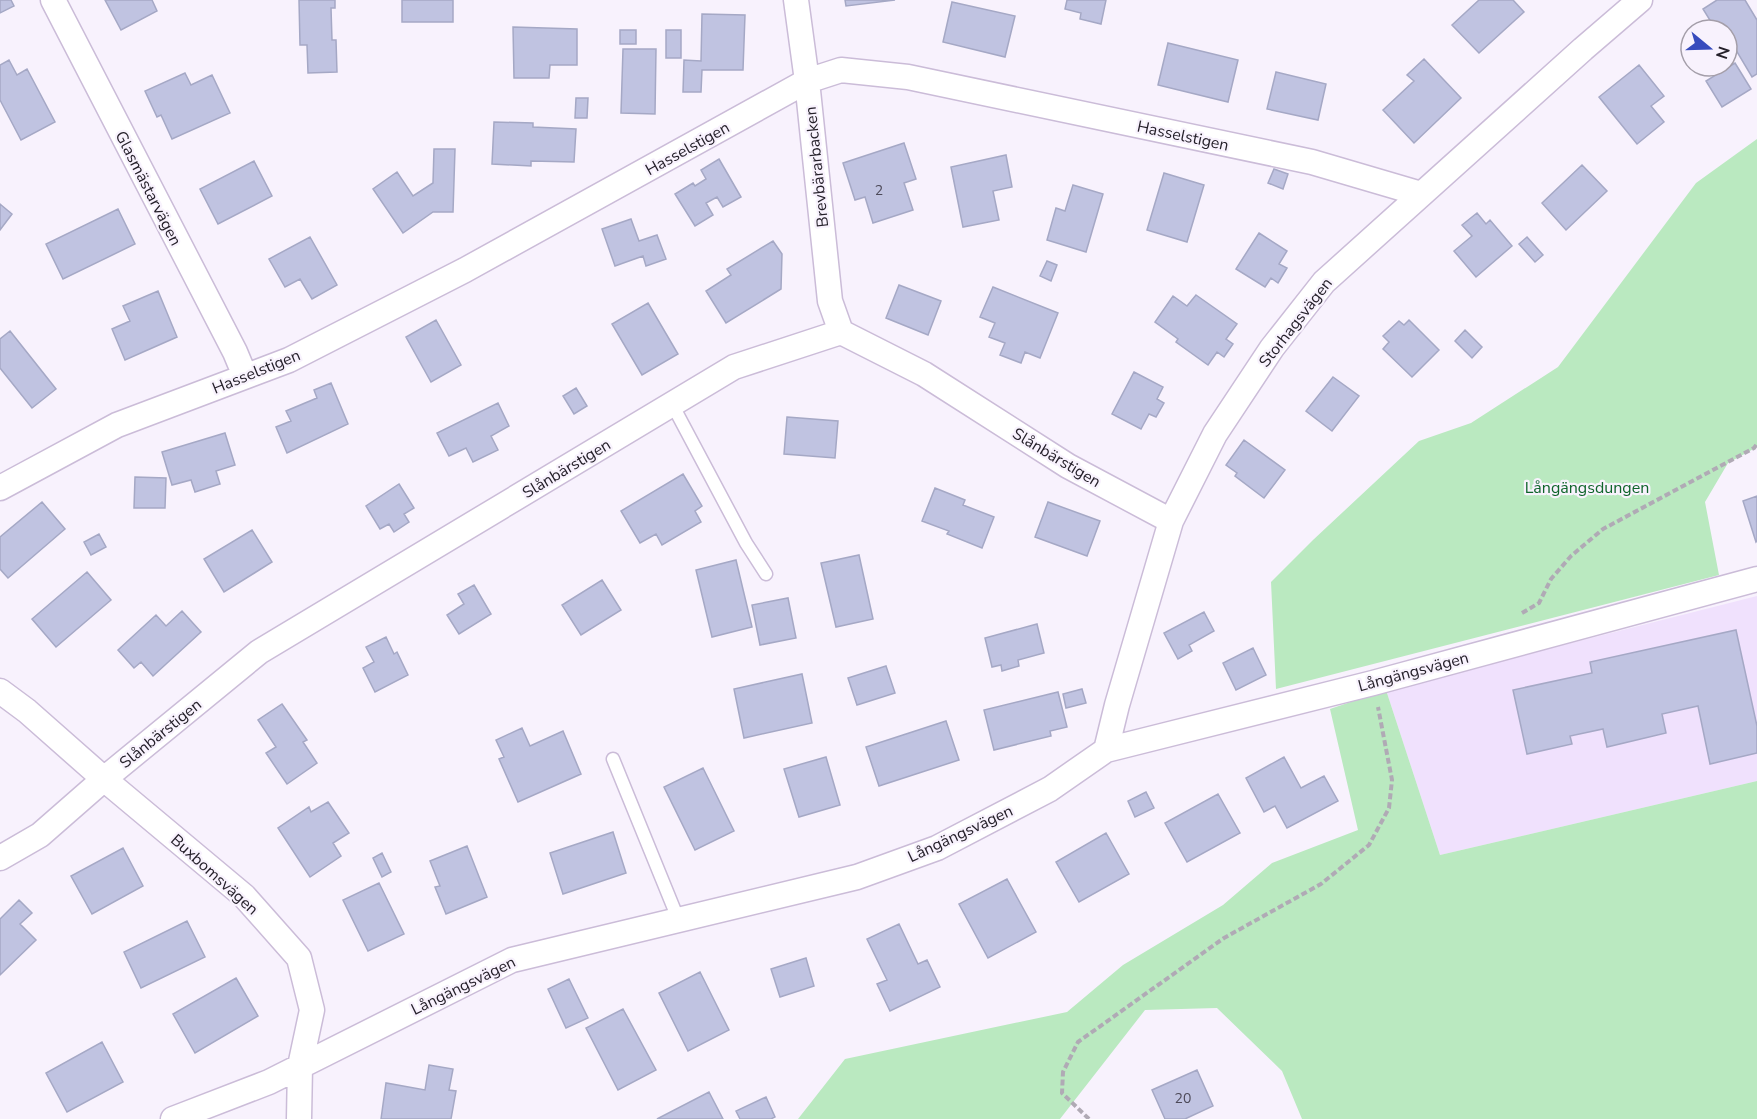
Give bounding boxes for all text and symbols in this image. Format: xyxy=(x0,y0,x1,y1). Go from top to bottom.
north arrow xyxy=(1679,18,1739,78)
text: N xyxy=(1710,43,1735,62)
street label: Brevbärarbacken xyxy=(800,105,834,228)
street label: Hasselstigen xyxy=(1135,116,1231,156)
street label: Hasselstigen xyxy=(641,117,734,181)
street label: Glasmästarvägen xyxy=(110,127,187,250)
house number: 2 xyxy=(875,181,883,200)
street label: Storhagsvägen xyxy=(1254,273,1338,372)
street label: Hasselstigen xyxy=(209,344,304,400)
street label: Slånbärstigen xyxy=(1008,423,1105,493)
street label: Slånbärstigen xyxy=(518,434,615,504)
park label: Långängsdungen xyxy=(1525,477,1649,499)
street label: Långängsvägen xyxy=(1356,647,1471,697)
street label: Slånbärstigen xyxy=(115,694,206,774)
street label: Långängsvägen xyxy=(904,800,1017,868)
street label: Buxbomsvägen xyxy=(166,829,263,920)
street label: Långängsvägen xyxy=(408,951,519,1021)
house number: 20 xyxy=(1175,1089,1191,1108)

